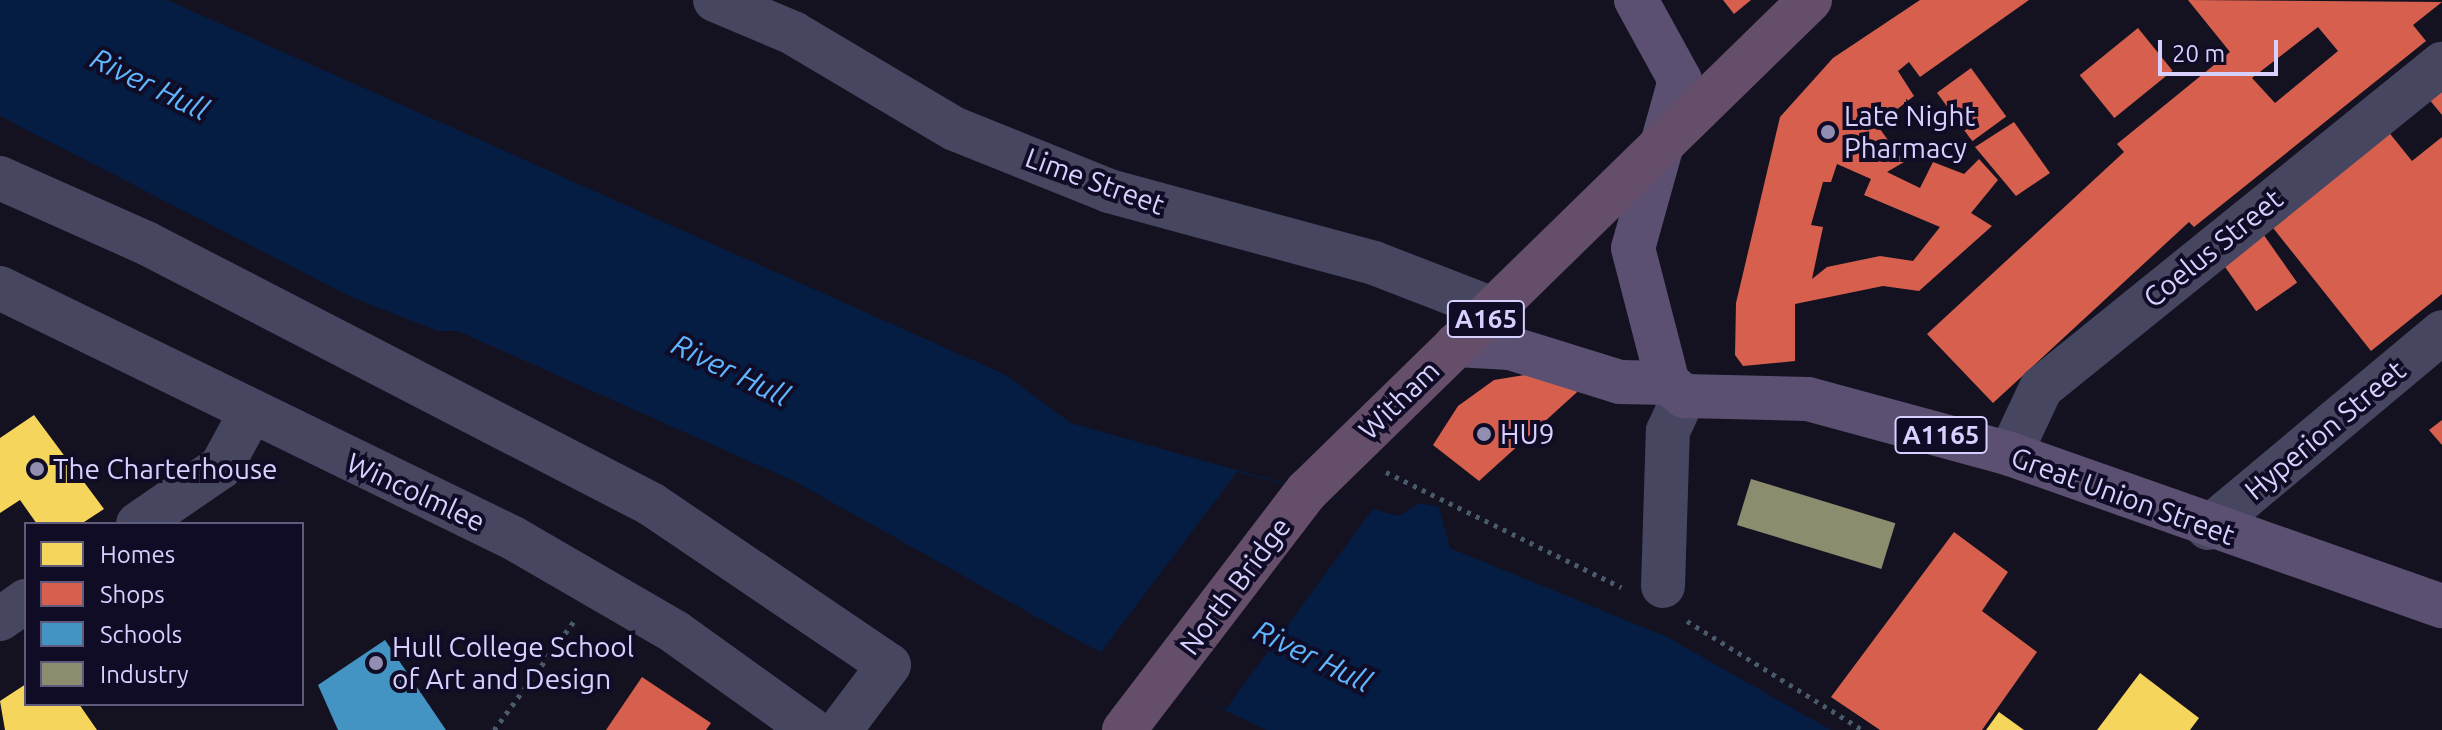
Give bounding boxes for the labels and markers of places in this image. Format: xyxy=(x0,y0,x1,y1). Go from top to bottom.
place label: Late Night Pharmacy xyxy=(1844,99,1975,165)
marker: Late Night Pharmacy xyxy=(1819,123,1837,141)
place label: HU9 xyxy=(1500,417,1554,451)
marker: HU9 xyxy=(1475,425,1493,443)
place label: The Charterhouse xyxy=(53,452,278,486)
marker: The Charterhouse xyxy=(28,460,46,478)
place label: Hull College School of Art and Design xyxy=(392,630,634,696)
marker: Hull College School of Art and Design xyxy=(367,654,385,672)

